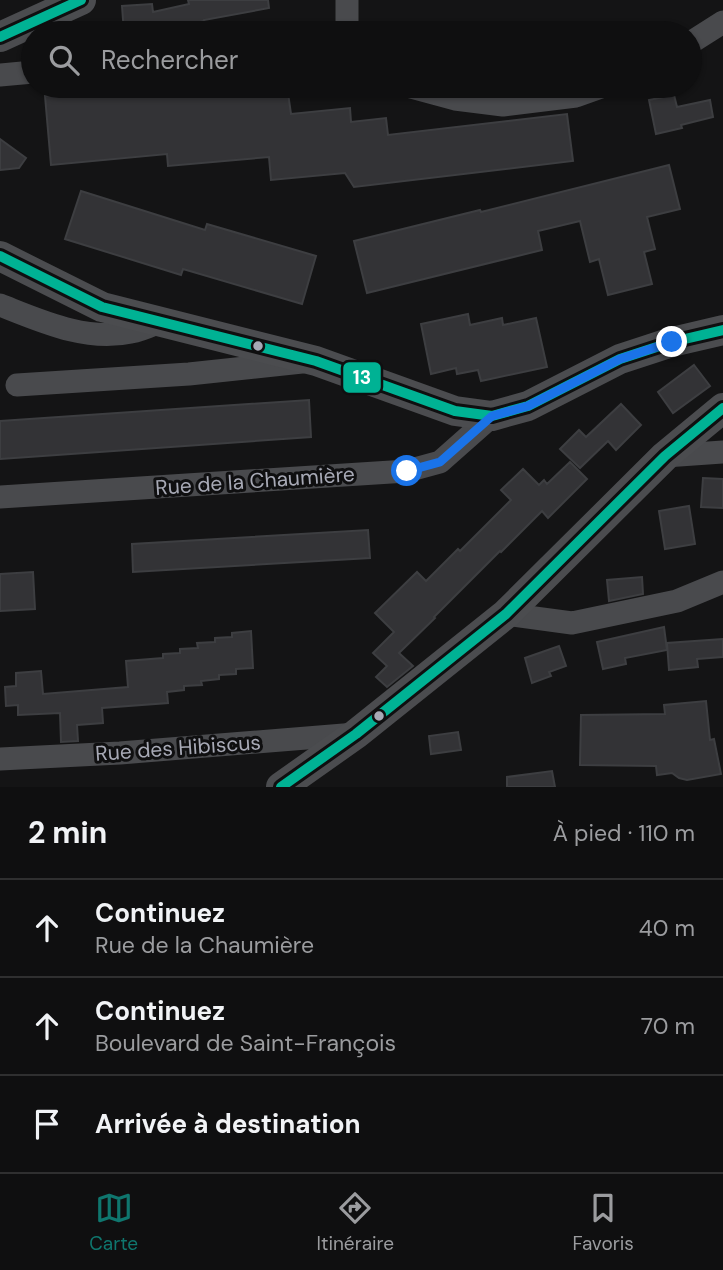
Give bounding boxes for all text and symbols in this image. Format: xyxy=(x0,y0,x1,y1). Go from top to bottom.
search box xyxy=(21,21,702,98)
icon: search xyxy=(45,41,83,79)
text: Rechercher xyxy=(101,43,238,77)
route end xyxy=(656,326,687,357)
unlabelled marker xyxy=(251,339,265,353)
line badge: 13 xyxy=(342,361,382,394)
text: 13 xyxy=(353,365,371,390)
route start xyxy=(391,455,422,486)
street label: Rue de la Chaumière xyxy=(154,460,356,502)
unlabelled marker xyxy=(372,709,386,723)
street label: Rue des Hibiscus xyxy=(94,728,262,768)
text: 2 min xyxy=(28,813,107,852)
text: À pied · 110 m xyxy=(553,818,695,848)
text: Continuez xyxy=(95,896,225,930)
icon: ahead xyxy=(28,909,66,947)
text: 40 m xyxy=(639,913,695,943)
text: Rue de la Chaumière xyxy=(95,930,314,960)
text: Continuez xyxy=(95,994,225,1028)
icon: ahead xyxy=(28,1007,66,1045)
text: 70 m xyxy=(641,1011,695,1041)
text: Boulevard de Saint-François xyxy=(95,1028,396,1058)
icon: arrive xyxy=(28,1105,66,1143)
text: Arrivée à destination xyxy=(95,1107,361,1141)
tab: Carte xyxy=(89,1189,138,1256)
tab: Itinéraire xyxy=(316,1189,394,1256)
tab: Favoris xyxy=(572,1189,634,1256)

